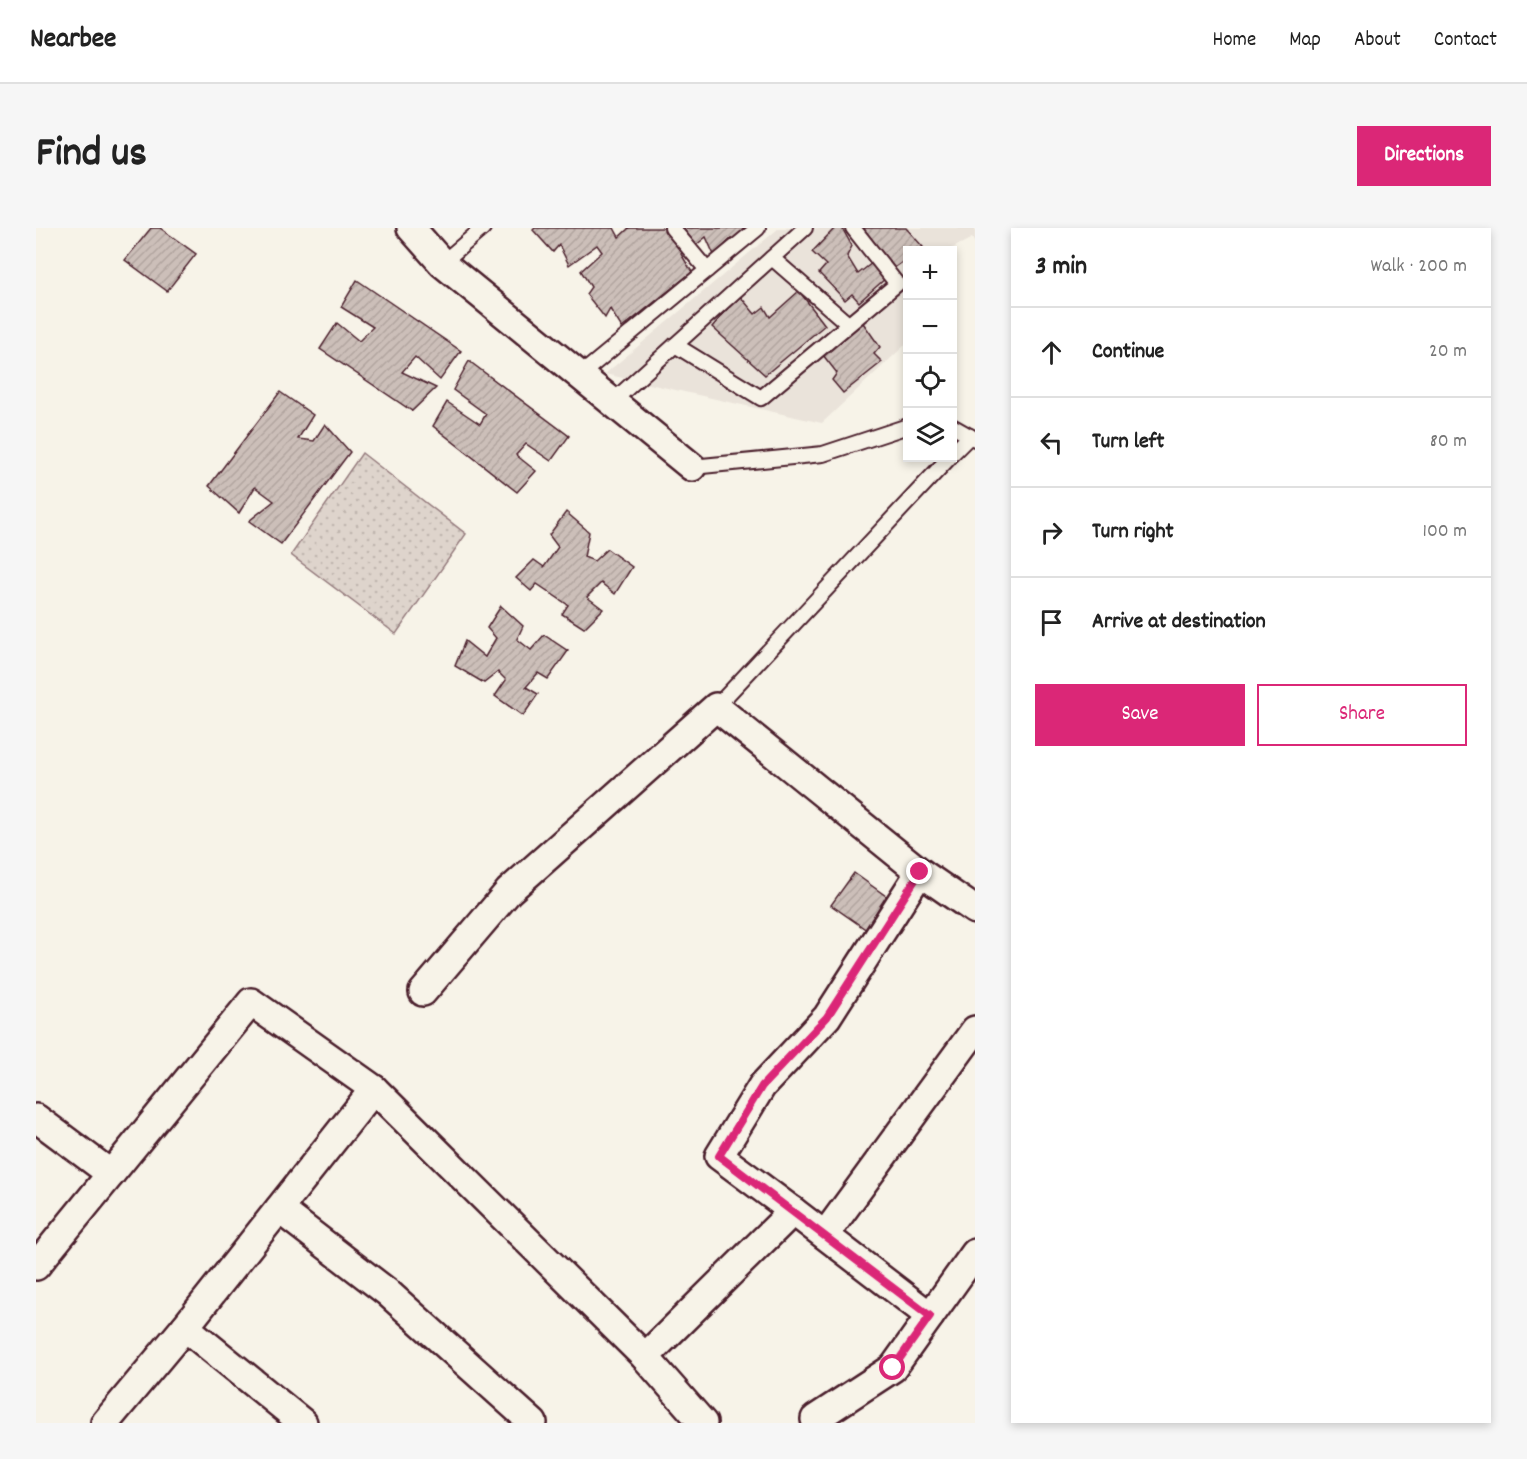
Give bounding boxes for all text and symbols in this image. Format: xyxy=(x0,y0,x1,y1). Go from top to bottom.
text: Nearbee xyxy=(30,21,116,61)
text: Home xyxy=(1212,26,1256,56)
text: Map xyxy=(1289,26,1321,56)
text: About xyxy=(1354,26,1401,56)
text: Contact xyxy=(1434,26,1497,56)
text: Find us xyxy=(36,126,147,186)
button: Directions xyxy=(1357,126,1491,186)
map controls xyxy=(903,246,957,462)
button: + xyxy=(903,246,957,300)
text: 3 min xyxy=(1035,249,1087,286)
text: Walk · 200 m xyxy=(1371,253,1467,281)
button: − xyxy=(903,300,957,354)
icon: ahead xyxy=(1035,336,1068,369)
text: Continue xyxy=(1092,337,1164,368)
text: 20 m xyxy=(1429,338,1467,366)
button: locate xyxy=(903,354,957,408)
button: layers xyxy=(903,408,957,462)
icon: left xyxy=(1035,426,1068,459)
text: Turn left xyxy=(1092,427,1164,458)
text: 80 m xyxy=(1430,428,1467,456)
icon: right xyxy=(1035,516,1068,549)
text: Turn right xyxy=(1092,517,1174,548)
text: 100 m xyxy=(1423,518,1467,546)
icon: arrive xyxy=(1035,606,1068,639)
text: Arrive at destination xyxy=(1092,607,1266,638)
button: Save xyxy=(1035,684,1245,746)
button: Share xyxy=(1257,684,1467,746)
route end xyxy=(906,858,932,884)
route start xyxy=(879,1354,905,1380)

